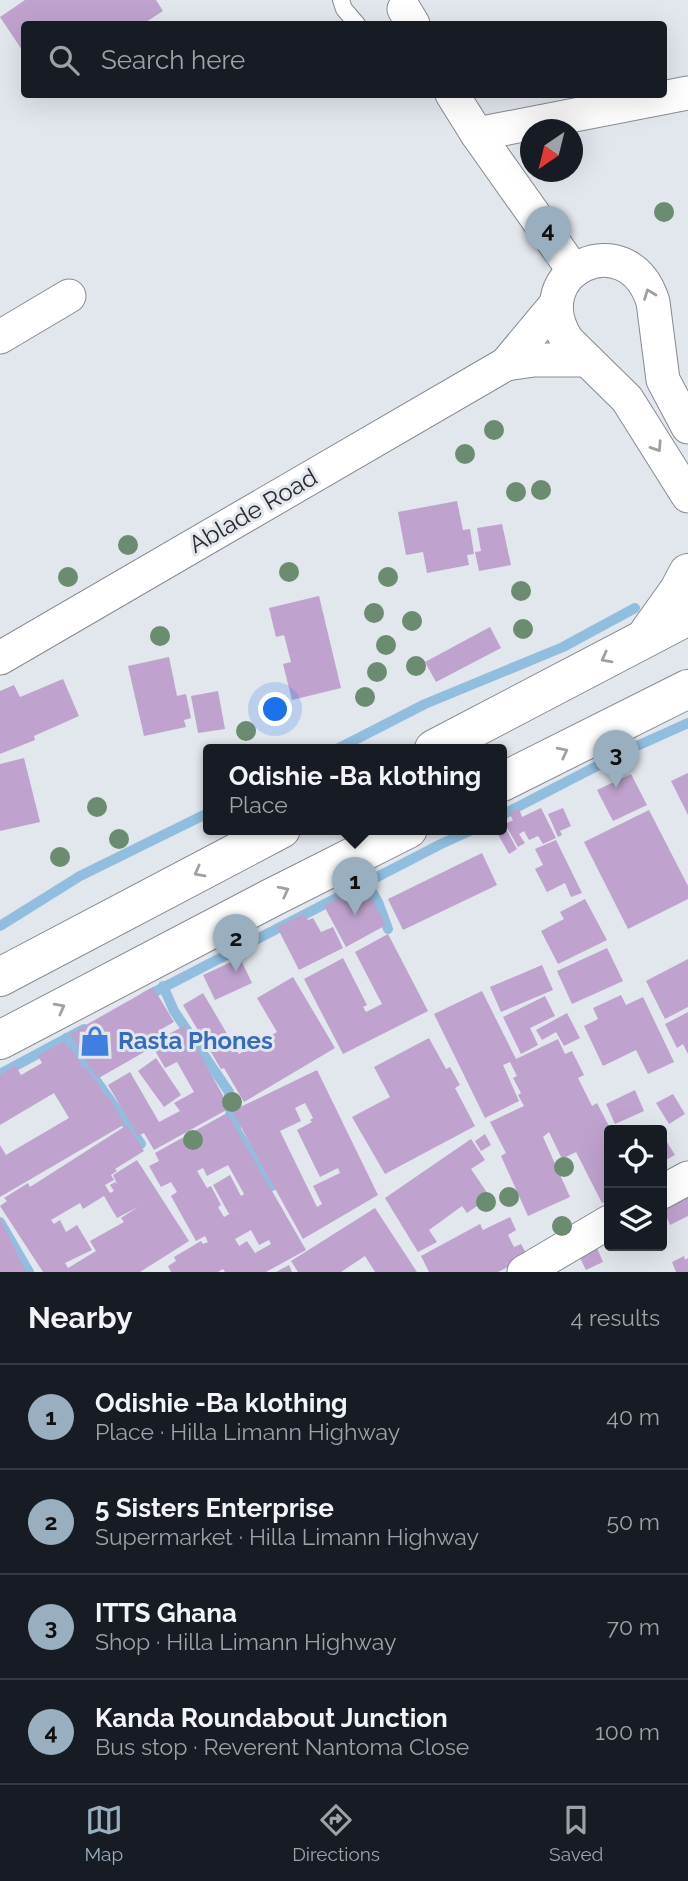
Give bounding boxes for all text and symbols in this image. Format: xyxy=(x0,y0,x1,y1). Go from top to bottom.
search box xyxy=(21,21,667,98)
icon: search xyxy=(45,41,83,79)
text: Search here xyxy=(101,45,245,75)
north arrow xyxy=(520,119,583,182)
pin: 4 xyxy=(525,206,571,264)
one-way arrow xyxy=(643,288,657,300)
one-way arrow xyxy=(649,440,662,453)
street label: Ablade Road xyxy=(183,462,322,559)
one-way arrow xyxy=(601,650,613,664)
your location xyxy=(258,692,292,726)
pin: 3 xyxy=(593,730,639,788)
popup xyxy=(203,744,507,835)
one-way arrow xyxy=(556,746,568,760)
text: Odishie -Ba klothing xyxy=(229,761,481,791)
text: Place xyxy=(229,791,288,818)
pin: 1 xyxy=(332,857,378,915)
one-way arrow xyxy=(194,864,206,878)
one-way arrow xyxy=(277,886,289,900)
pin: 2 xyxy=(213,914,259,972)
one-way arrow xyxy=(53,1003,66,1017)
shop icon: Rasta Phones xyxy=(78,1024,112,1058)
place label: Rasta Phones xyxy=(118,1026,273,1055)
map controls xyxy=(604,1125,667,1251)
button: locate xyxy=(604,1125,667,1188)
button: layers xyxy=(604,1188,667,1251)
text: Nearby xyxy=(28,1300,132,1335)
text: 4 results xyxy=(571,1304,660,1331)
text: Odishie -Ba klothing xyxy=(95,1388,348,1418)
text: 1 xyxy=(45,1403,57,1430)
text: 40 m xyxy=(606,1403,660,1430)
text: Place · Hilla Limann Highway xyxy=(95,1418,400,1445)
text: 5 Sisters Enterprise xyxy=(95,1493,334,1523)
text: 2 xyxy=(45,1508,57,1535)
text: 50 m xyxy=(606,1508,660,1535)
text: Supermarket · Hilla Limann Highway xyxy=(95,1523,479,1550)
text: ITTS Ghana xyxy=(95,1598,237,1628)
text: 3 xyxy=(45,1613,57,1640)
text: 70 m xyxy=(607,1613,660,1640)
text: Shop · Hilla Limann Highway xyxy=(95,1628,396,1655)
text: Kanda Roundabout Junction xyxy=(95,1703,448,1733)
text: 4 xyxy=(44,1718,58,1745)
text: 100 m xyxy=(595,1718,660,1745)
text: Bus stop · Reverent Nantoma Close xyxy=(95,1733,469,1760)
tab: Map xyxy=(85,1801,123,1865)
tab: Directions xyxy=(292,1801,380,1865)
tab: Saved xyxy=(549,1801,603,1865)

